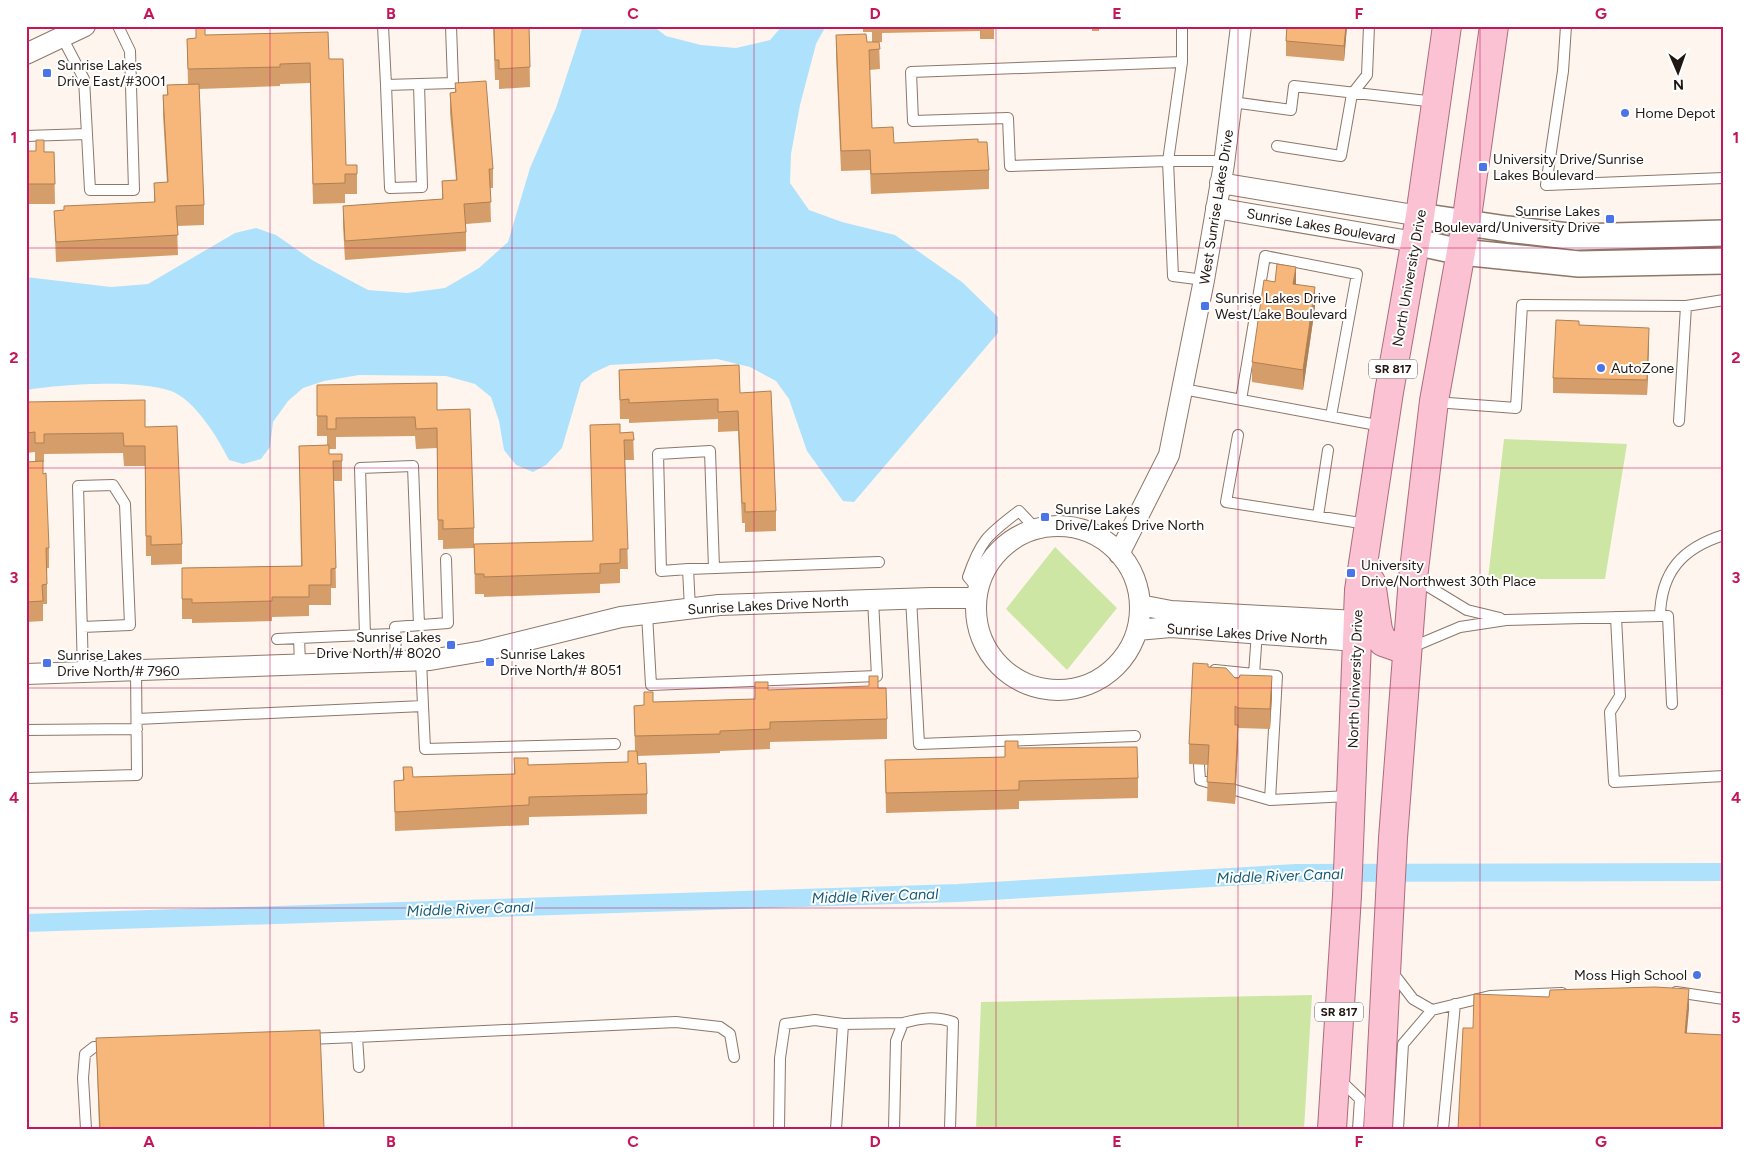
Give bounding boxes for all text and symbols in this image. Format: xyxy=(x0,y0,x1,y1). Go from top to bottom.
text: A xyxy=(143,4,155,23)
text: B xyxy=(386,4,396,23)
text: C xyxy=(627,4,639,23)
text: D xyxy=(869,4,881,23)
text: E xyxy=(1112,4,1122,23)
text: F xyxy=(1355,4,1364,23)
text: G xyxy=(1595,4,1607,23)
north arrow xyxy=(1652,48,1702,98)
place label: Sunrise Lakes Drive East/#3001 xyxy=(57,57,166,90)
marker: Sunrise Lakes Drive East/#3001 xyxy=(41,67,53,79)
text: N xyxy=(1673,76,1684,93)
place label: Home Depot xyxy=(1635,105,1716,122)
marker: Home Depot xyxy=(1619,107,1631,119)
text: 1 xyxy=(11,128,17,147)
street label: West Sunrise Lakes Drive xyxy=(1196,128,1237,286)
text: 1 xyxy=(1733,128,1739,147)
place label: University Drive/Sunrise Lakes Boulevard xyxy=(1493,151,1644,184)
marker: University Drive/Sunrise Lakes Boulevard xyxy=(1477,161,1489,173)
place label: Sunrise Lakes Boulevard/University Drive xyxy=(1434,203,1600,236)
street label: Sunrise Lakes Boulevard xyxy=(1245,205,1397,248)
street label: North University Drive xyxy=(1389,208,1430,348)
marker: Sunrise Lakes Boulevard/University Drive xyxy=(1604,213,1616,225)
place label: Sunrise Lakes Drive West/Lake Boulevard xyxy=(1215,290,1347,323)
marker: Sunrise Lakes Drive West/Lake Boulevard xyxy=(1199,300,1211,312)
text: 2 xyxy=(9,348,19,367)
text: 2 xyxy=(1731,348,1741,367)
road number: SR 817 xyxy=(1369,359,1417,378)
place label: AutoZone xyxy=(1611,360,1675,377)
marker: AutoZone xyxy=(1595,362,1607,374)
place label: Sunrise Lakes Drive/Lakes Drive North xyxy=(1055,501,1204,534)
marker: Sunrise Lakes Drive/Lakes Drive North xyxy=(1039,511,1051,523)
place label: University Drive/Northwest 30th Place xyxy=(1361,557,1536,590)
marker: University Drive/Northwest 30th Place xyxy=(1345,567,1357,579)
text: 3 xyxy=(10,568,19,587)
text: 3 xyxy=(1732,568,1741,587)
street label: Sunrise Lakes Drive North xyxy=(687,593,849,618)
street label: North University Drive xyxy=(1345,609,1366,749)
street label: Sunrise Lakes Drive North xyxy=(1166,620,1328,649)
place label: Sunrise Lakes Drive North/# 8020 xyxy=(316,629,441,662)
marker: Sunrise Lakes Drive North/# 8020 xyxy=(445,639,457,651)
place label: Sunrise Lakes Drive North/# 8051 xyxy=(500,646,622,679)
place label: Sunrise Lakes Drive North/# 7960 xyxy=(57,647,180,680)
marker: Sunrise Lakes Drive North/# 8051 xyxy=(484,656,496,668)
marker: Sunrise Lakes Drive North/# 7960 xyxy=(41,657,53,669)
text: 4 xyxy=(9,788,19,807)
text: 4 xyxy=(1731,788,1741,807)
water label: Middle River Canal xyxy=(1216,865,1344,887)
water label: Middle River Canal xyxy=(811,885,939,907)
water label: Middle River Canal xyxy=(406,898,534,920)
place label: Moss High School xyxy=(1574,967,1687,984)
marker: Moss High School xyxy=(1691,969,1703,981)
road number: SR 817 xyxy=(1315,1002,1363,1022)
text: 5 xyxy=(9,1008,19,1027)
text: 5 xyxy=(1731,1008,1741,1027)
text: A xyxy=(143,1132,155,1151)
text: B xyxy=(386,1132,396,1151)
text: C xyxy=(627,1132,639,1151)
text: D xyxy=(869,1132,881,1151)
text: E xyxy=(1112,1132,1122,1151)
text: F xyxy=(1355,1132,1364,1151)
text: G xyxy=(1595,1132,1607,1151)

